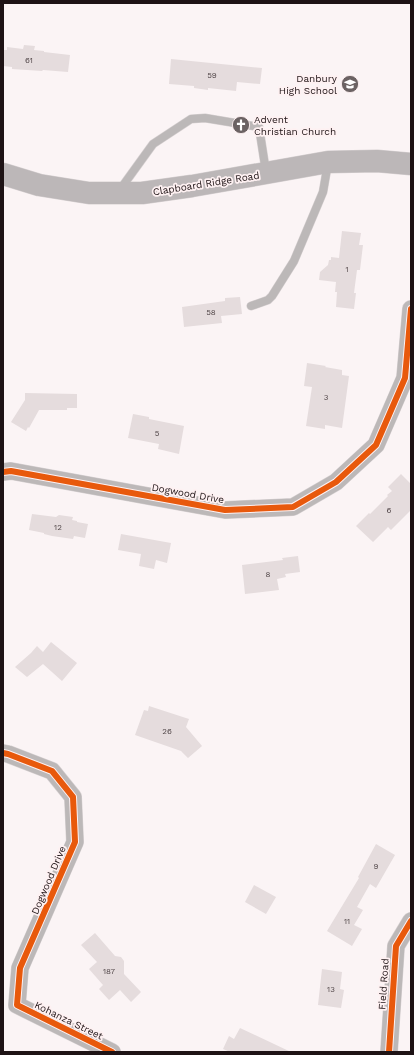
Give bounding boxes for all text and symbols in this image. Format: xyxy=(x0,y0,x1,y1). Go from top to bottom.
house number: 61 xyxy=(25,56,33,65)
house number: 59 xyxy=(207,71,217,80)
place label: Danbury High School xyxy=(279,73,338,96)
school or university icon: Danbury High School xyxy=(340,74,360,94)
place label: Advent Christian Church xyxy=(254,114,336,137)
church icon: Advent Christian Church xyxy=(231,115,251,135)
street label: Clapboard Ridge Road xyxy=(152,170,260,197)
house number: 1 xyxy=(345,265,349,274)
house number: 58 xyxy=(206,308,216,317)
house number: 3 xyxy=(324,393,329,402)
house number: 5 xyxy=(155,429,160,438)
street label: Dogwood Drive xyxy=(151,482,225,505)
house number: 6 xyxy=(387,506,392,515)
house number: 12 xyxy=(54,523,62,532)
house number: 8 xyxy=(266,570,271,579)
house number: 26 xyxy=(162,727,172,736)
street label: Dogwood Drive xyxy=(29,844,68,916)
house number: 9 xyxy=(374,862,379,871)
house number: 11 xyxy=(344,917,350,926)
street label: Field Road xyxy=(376,958,391,1010)
house number: 187 xyxy=(103,967,116,976)
house number: 13 xyxy=(327,985,335,994)
street label: Kohanza Street xyxy=(33,999,105,1042)

